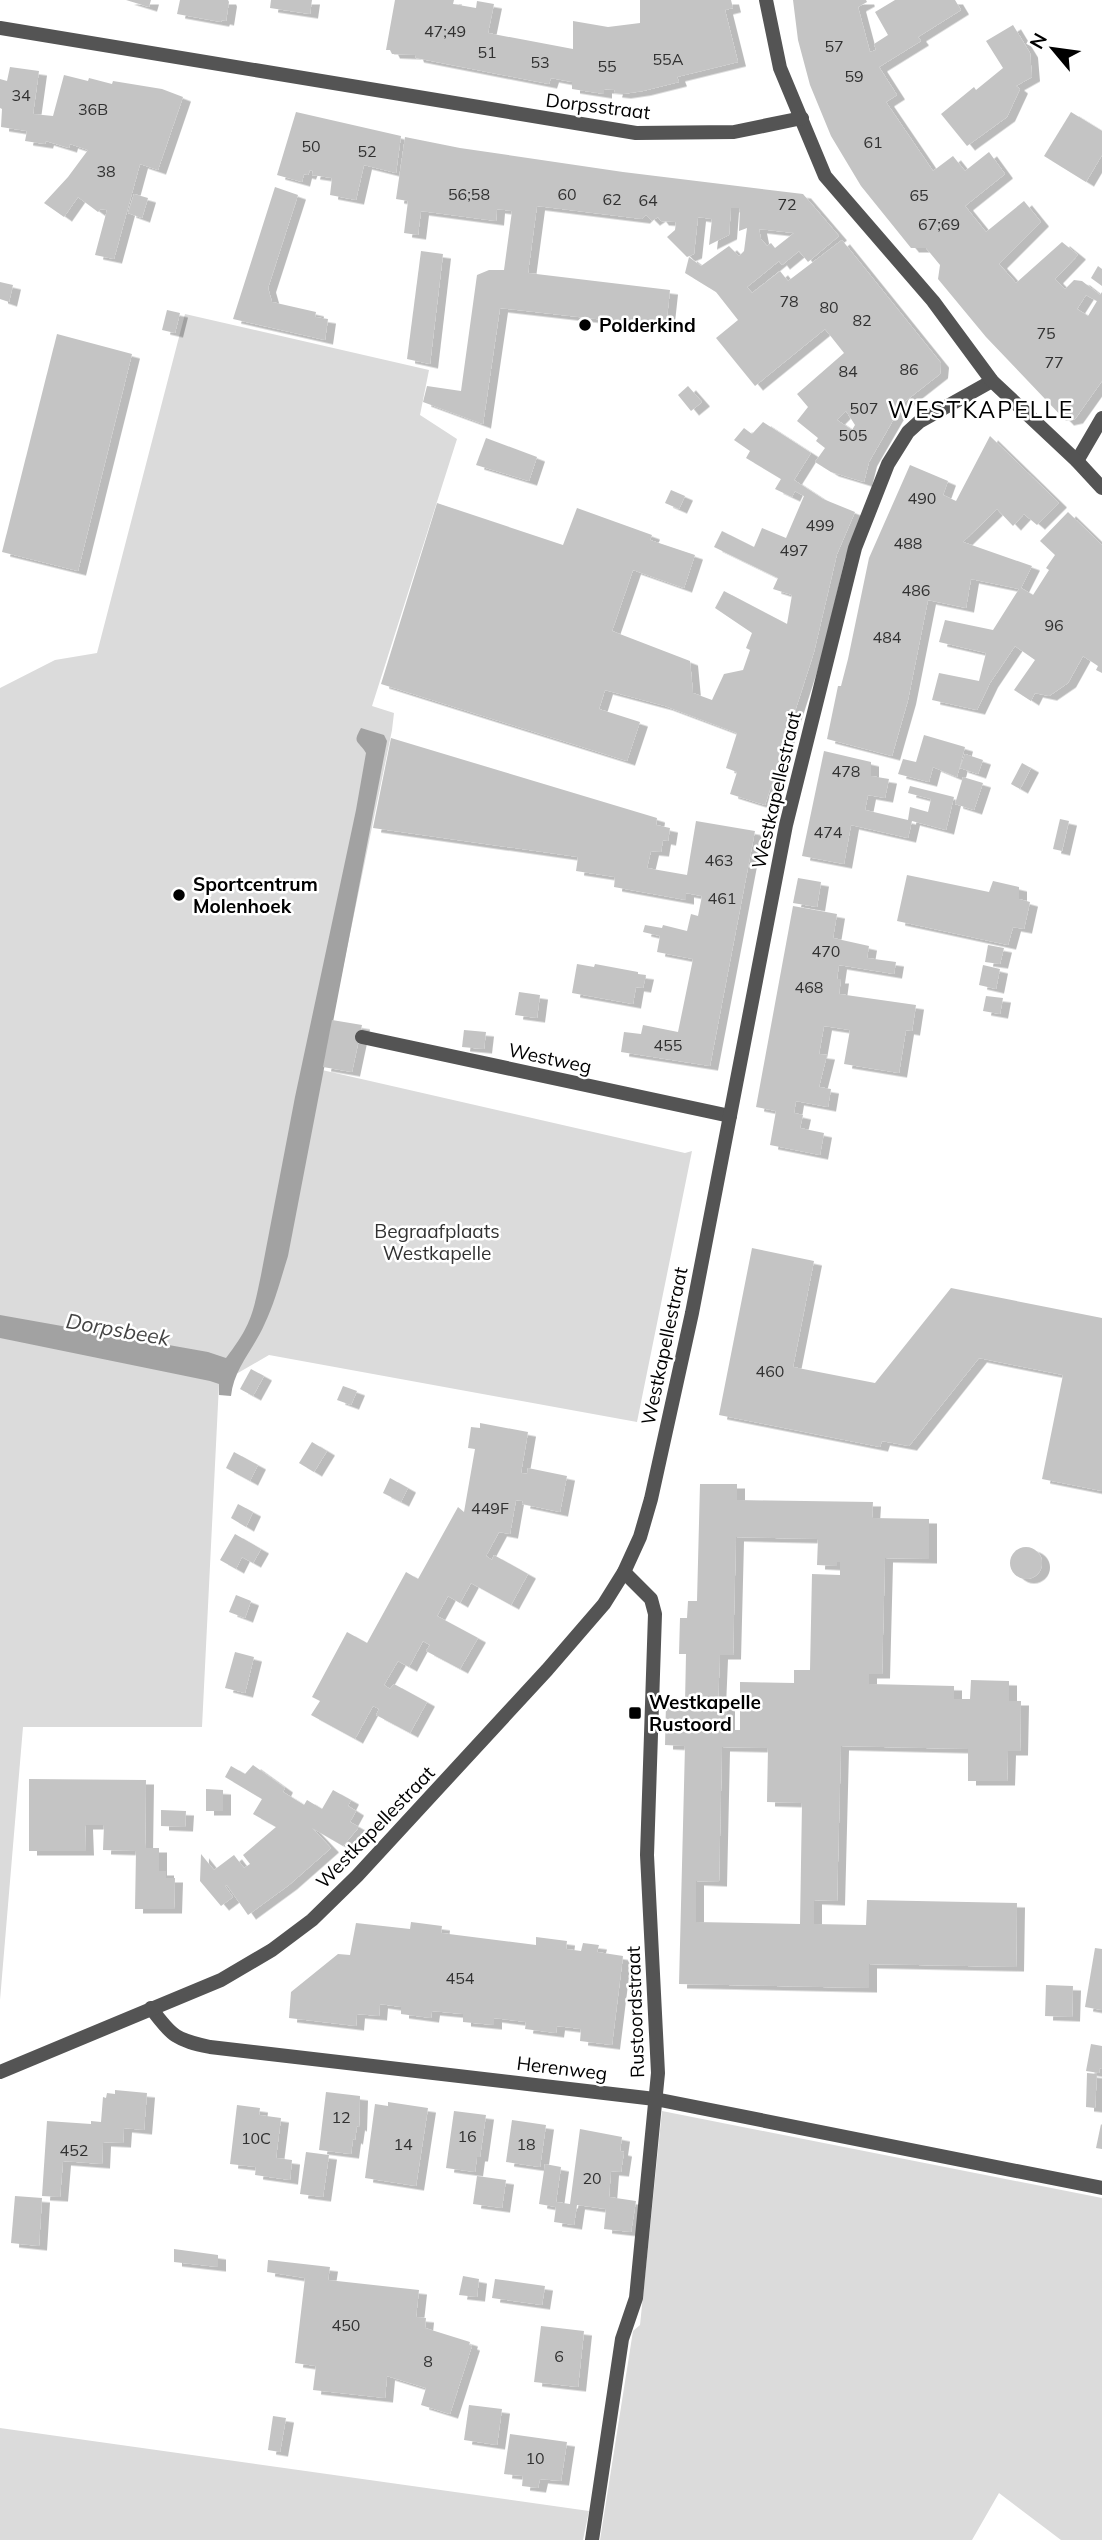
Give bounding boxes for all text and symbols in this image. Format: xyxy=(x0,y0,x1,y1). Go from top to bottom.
north arrow xyxy=(1018,14,1088,84)
house number: 47;49 xyxy=(424,21,466,41)
text: N xyxy=(1024,29,1052,53)
house number: 57 xyxy=(824,36,844,56)
house number: 51 xyxy=(477,42,497,62)
house number: 55A xyxy=(653,49,684,69)
house number: 53 xyxy=(530,52,550,72)
house number: 55 xyxy=(597,56,617,76)
house number: 59 xyxy=(844,66,864,86)
house number: 34 xyxy=(11,85,31,105)
street label: Dorpsstraat xyxy=(544,88,652,124)
house number: 36B xyxy=(78,99,108,119)
house number: 61 xyxy=(863,132,883,152)
house number: 50 xyxy=(301,136,321,156)
house number: 52 xyxy=(357,141,377,161)
house number: 38 xyxy=(96,161,116,181)
house number: 56;58 xyxy=(448,184,490,204)
house number: 60 xyxy=(557,184,577,204)
house number: 65 xyxy=(909,185,929,205)
house number: 62 xyxy=(602,189,622,209)
house number: 64 xyxy=(638,190,658,210)
house number: 72 xyxy=(777,194,797,214)
house number: 67;69 xyxy=(918,214,960,234)
house number: 78 xyxy=(779,291,799,311)
house number: 80 xyxy=(819,297,839,317)
house number: 82 xyxy=(852,310,872,330)
place label: Polderkind xyxy=(599,313,696,337)
marker: Polderkind xyxy=(577,317,593,333)
house number: 75 xyxy=(1036,323,1056,343)
house number: 77 xyxy=(1044,352,1064,372)
house number: 86 xyxy=(899,359,919,379)
house number: 84 xyxy=(838,361,858,381)
district label: WESTKAPELLE xyxy=(888,395,1074,424)
house number: 507 xyxy=(850,398,878,418)
house number: 505 xyxy=(839,425,867,445)
house number: 490 xyxy=(908,488,936,508)
house number: 499 xyxy=(806,515,834,535)
house number: 488 xyxy=(894,533,922,553)
house number: 497 xyxy=(780,540,808,560)
house number: 486 xyxy=(902,580,930,600)
house number: 96 xyxy=(1044,615,1064,635)
house number: 484 xyxy=(873,627,902,647)
street label: Westkapellestraat xyxy=(746,709,806,871)
house number: 478 xyxy=(832,761,860,781)
house number: 474 xyxy=(814,822,843,842)
house number: 463 xyxy=(705,850,733,870)
place label: Sportcentrum Molenhoek xyxy=(193,872,318,918)
marker: Sportcentrum Molenhoek xyxy=(171,887,187,903)
house number: 461 xyxy=(708,888,736,908)
house number: 470 xyxy=(812,941,840,961)
house number: 468 xyxy=(795,977,823,997)
house number: 455 xyxy=(654,1035,682,1055)
street label: Westweg xyxy=(506,1037,594,1079)
park label: Begraafplaats Westkapelle xyxy=(374,1219,500,1265)
street label: Westkapellestraat xyxy=(636,1265,693,1427)
water label: Dorpsbeek xyxy=(64,1307,173,1351)
house number: 460 xyxy=(756,1361,784,1381)
house number: 449F xyxy=(471,1498,509,1518)
place label: Westkapelle Rustoord xyxy=(649,1690,761,1736)
marker: Westkapelle Rustoord xyxy=(627,1705,643,1721)
street label: Westkapellestraat xyxy=(311,1761,440,1893)
street label: Rustoordstraat xyxy=(621,1945,649,2078)
house number: 454 xyxy=(446,1968,475,1988)
street label: Herenweg xyxy=(515,2051,609,2085)
house number: 12 xyxy=(331,2107,351,2127)
house number: 16 xyxy=(457,2126,477,2146)
house number: 10C xyxy=(241,2128,271,2148)
house number: 14 xyxy=(393,2134,413,2154)
house number: 18 xyxy=(516,2134,536,2154)
house number: 452 xyxy=(60,2140,88,2160)
house number: 20 xyxy=(582,2168,602,2188)
house number: 450 xyxy=(332,2315,360,2335)
house number: 6 xyxy=(554,2346,564,2366)
house number: 8 xyxy=(423,2351,433,2371)
house number: 10 xyxy=(525,2448,545,2468)

